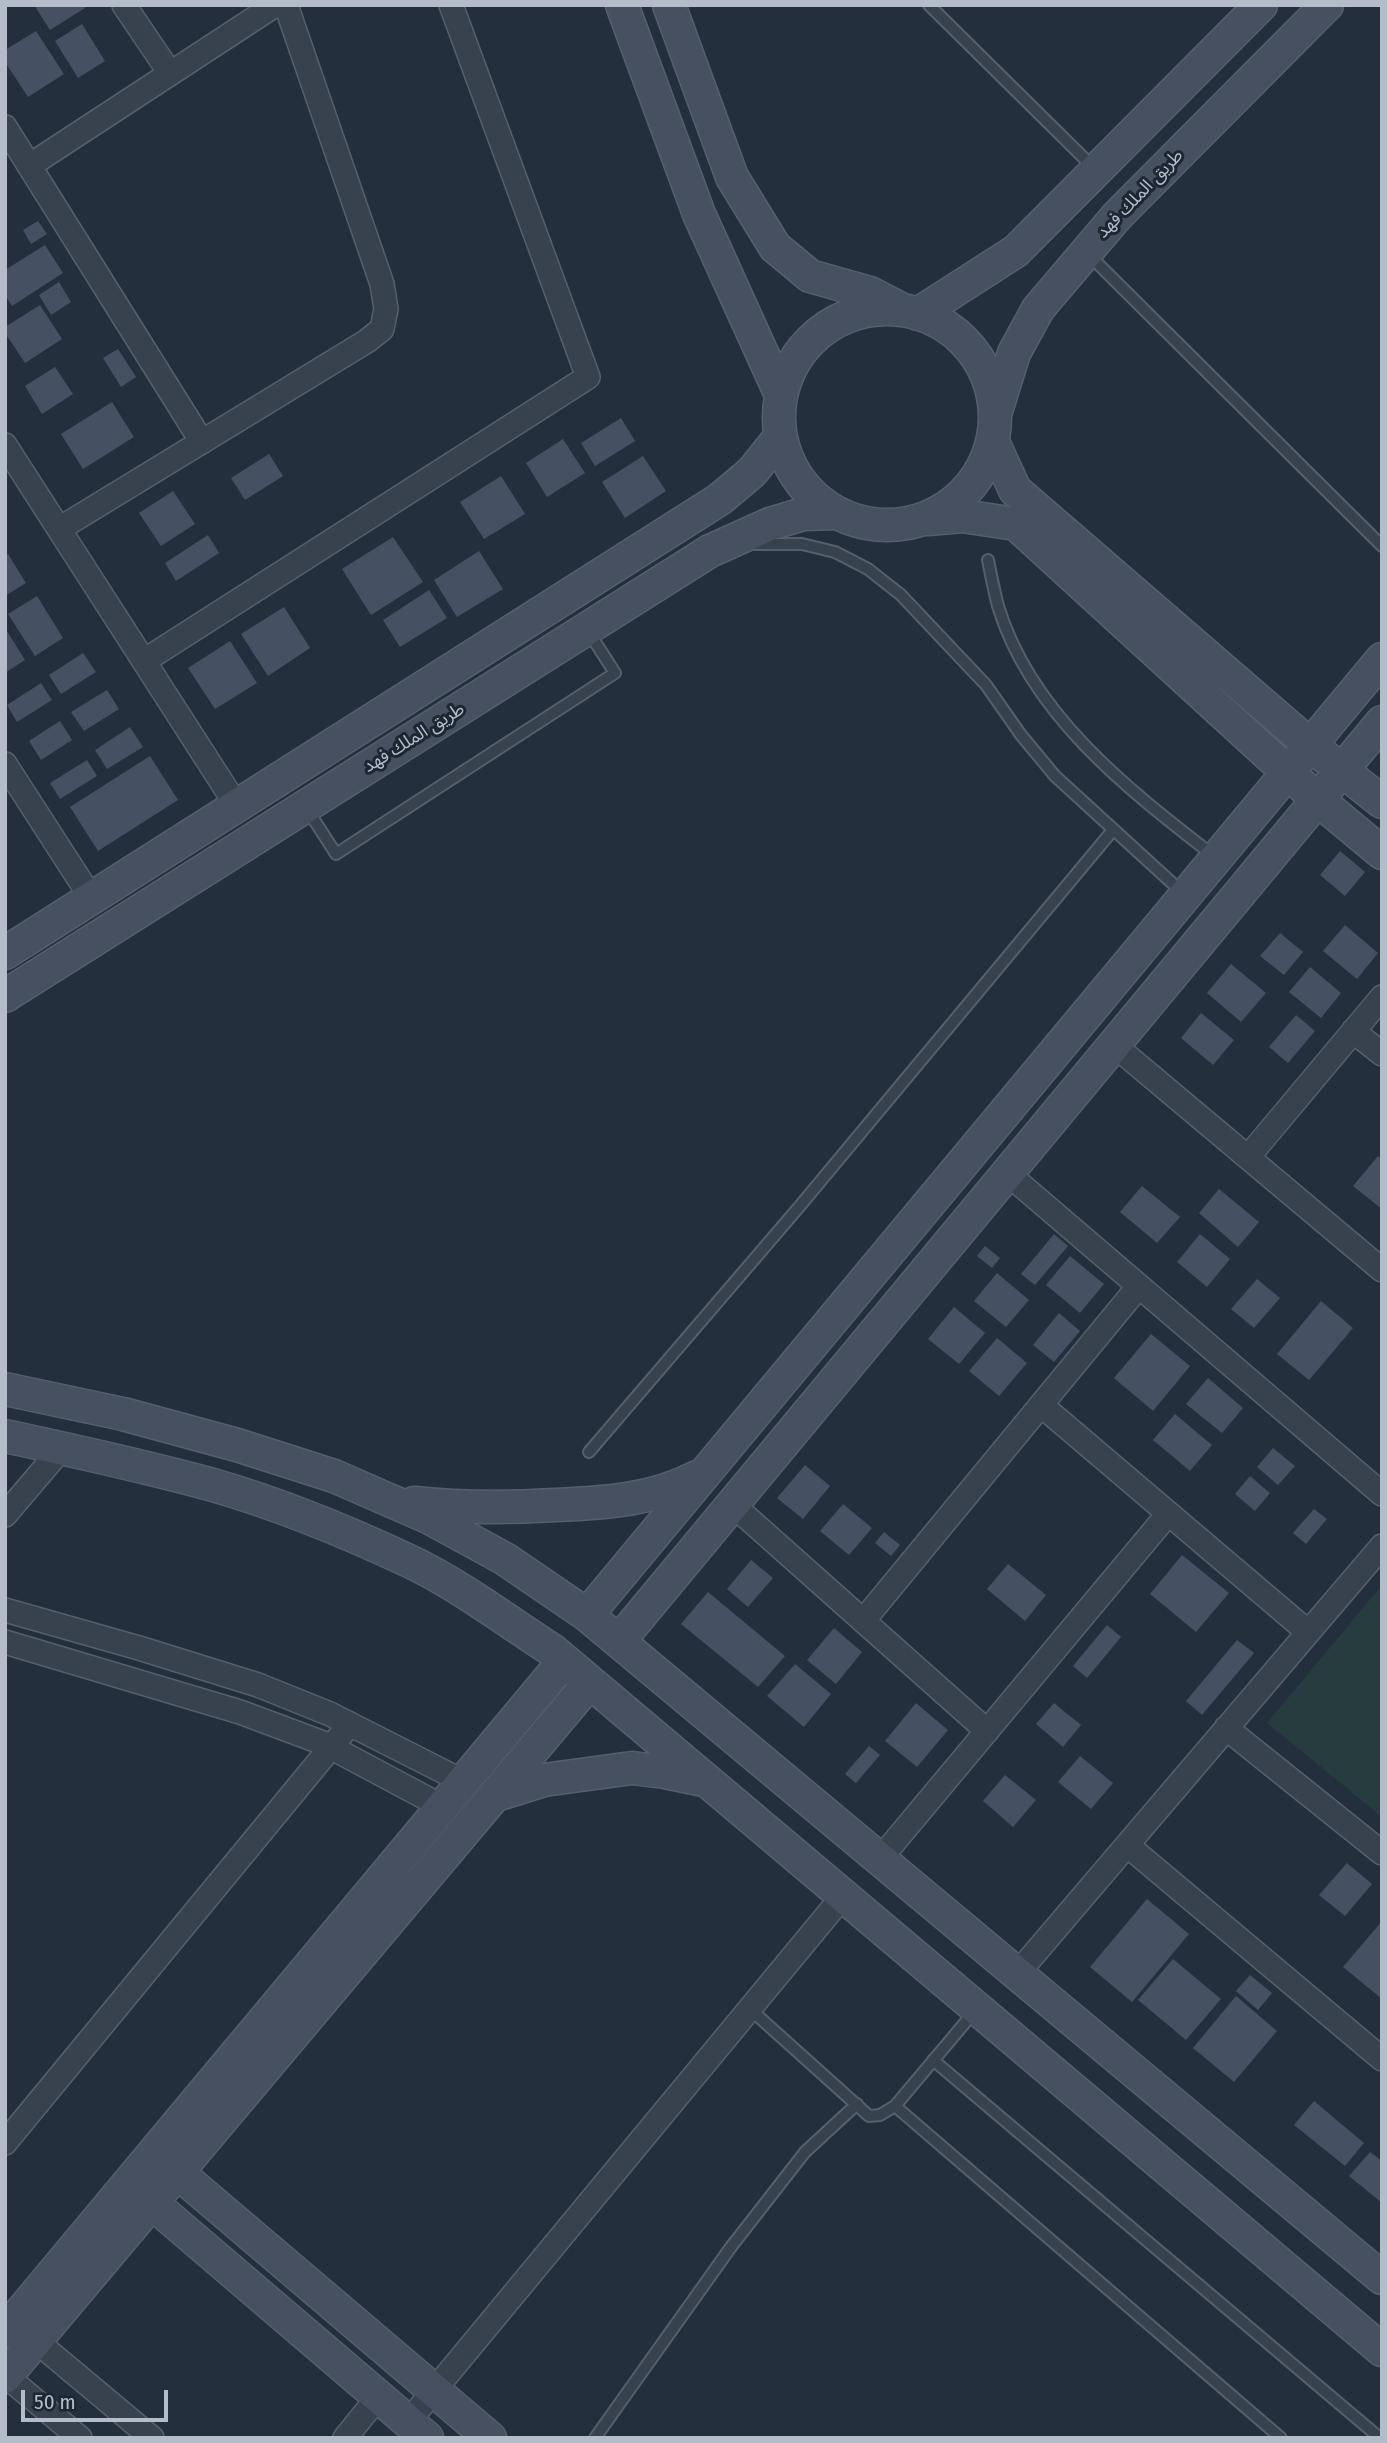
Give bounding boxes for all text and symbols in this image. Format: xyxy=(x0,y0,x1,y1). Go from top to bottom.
street label: طريق الملك فهد xyxy=(1092,145,1188,243)
street label: طريق الملك فهد xyxy=(359,698,469,778)
scale bar xyxy=(24,2376,172,2420)
text: 50 m xyxy=(34,2389,76,2415)

